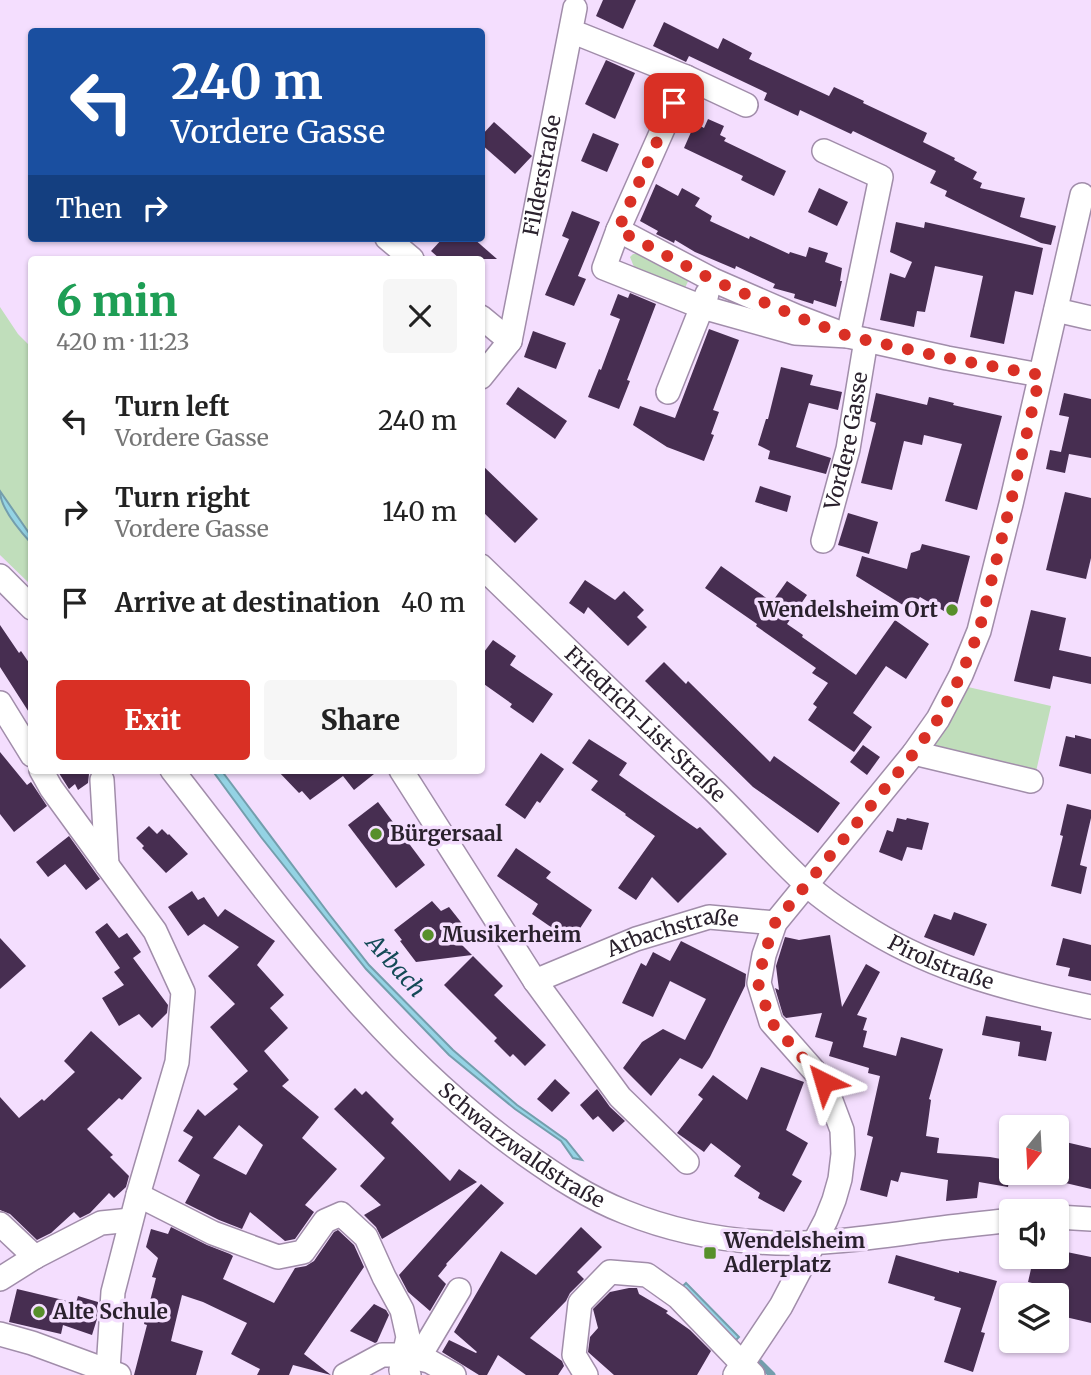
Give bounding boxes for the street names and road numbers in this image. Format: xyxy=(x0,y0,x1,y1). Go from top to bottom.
street label: Filderstraße xyxy=(517,112,567,238)
street label: Vordere Gasse xyxy=(818,370,874,514)
street label: Friedrich-List-Straße xyxy=(559,640,732,808)
street label: Arbachstraße xyxy=(601,902,740,963)
street label: Pirolstraße xyxy=(883,929,997,995)
street label: Schwarzwaldstraße xyxy=(433,1076,609,1214)

